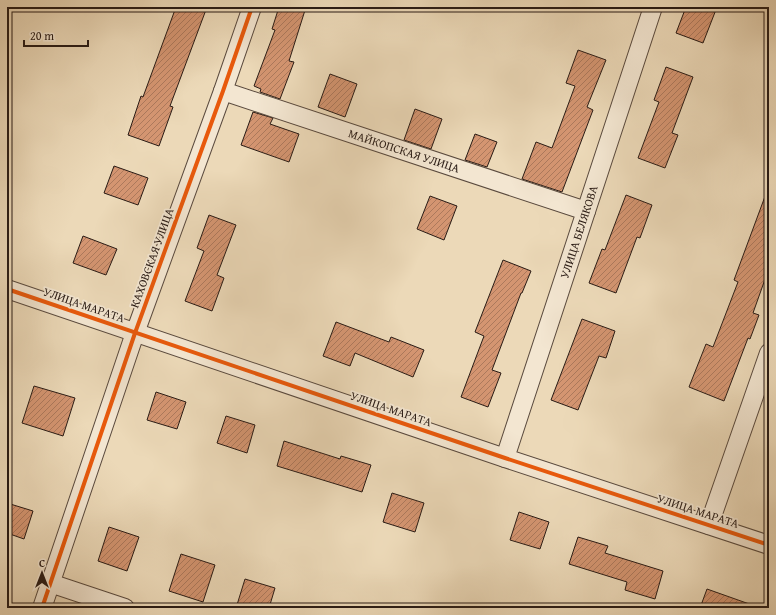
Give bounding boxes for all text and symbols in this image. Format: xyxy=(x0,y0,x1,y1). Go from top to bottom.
scale bar xyxy=(24,22,88,48)
text: 20 m xyxy=(30,27,54,44)
street label: МАЙКОПСКАЯ УЛИЦА xyxy=(346,125,463,177)
street label: УЛИЦА БЕЛЯКОВА xyxy=(555,182,602,281)
street label: КАХОВСКАЯ УЛИЦА xyxy=(126,205,178,310)
street label: УЛИЦА МАРАТА xyxy=(41,283,128,327)
street label: УЛИЦА МАРАТА xyxy=(348,387,435,431)
street label: УЛИЦА МАРАТА xyxy=(655,489,742,532)
north arrow xyxy=(22,553,62,593)
text: С xyxy=(39,555,45,571)

